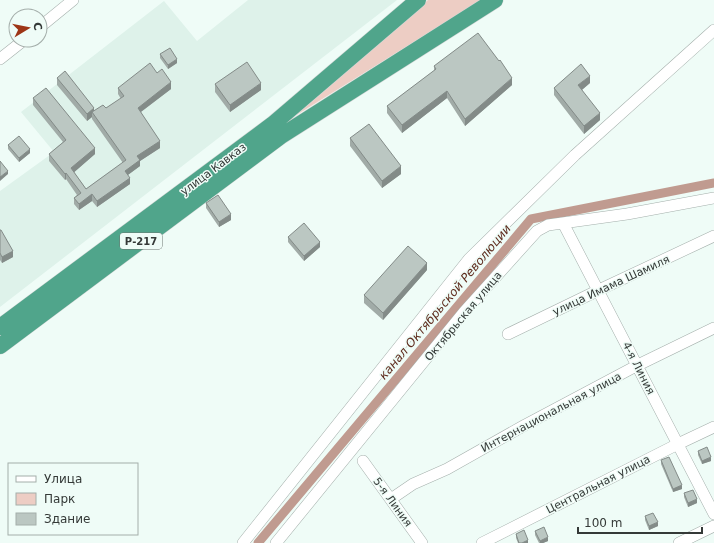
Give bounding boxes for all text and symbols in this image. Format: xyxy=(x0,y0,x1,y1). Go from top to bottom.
north arrow xyxy=(8,8,48,48)
text: С xyxy=(30,21,44,31)
street label: улица Кавказ xyxy=(178,140,249,198)
water label: канал Октябрьской Революции xyxy=(376,222,514,382)
road number: Р-217 xyxy=(120,233,162,249)
street label: улица Имама Шамиля xyxy=(551,253,672,318)
street label: Октябрьская улица xyxy=(422,269,505,364)
street label: 4-я Линия xyxy=(620,340,657,397)
street label: Интернациональная улица xyxy=(479,370,624,455)
street label: Центральная улица xyxy=(544,453,652,516)
legend xyxy=(8,463,138,535)
text: Улица xyxy=(44,472,82,486)
street label: 5-я Линия xyxy=(370,475,415,529)
text: Парк xyxy=(44,492,75,506)
scale bar xyxy=(578,509,702,535)
text: Здание xyxy=(44,512,90,526)
text: 100 m xyxy=(584,516,622,530)

